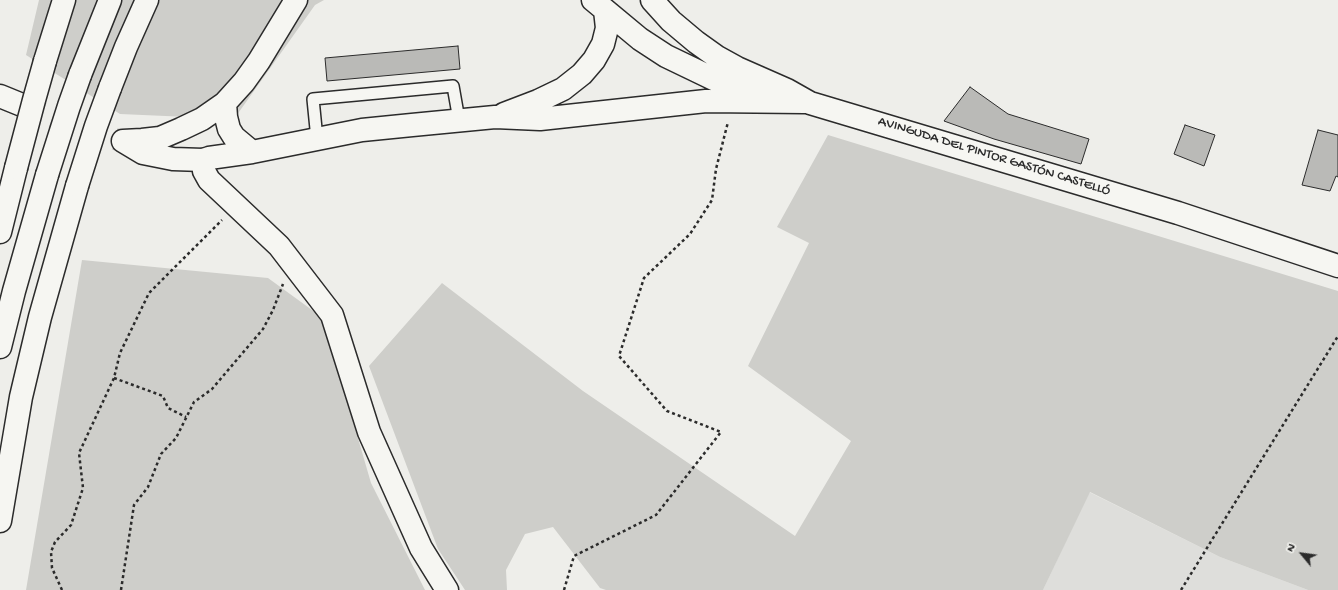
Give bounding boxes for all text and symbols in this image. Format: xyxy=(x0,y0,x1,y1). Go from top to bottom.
street label: AVINGUDA DEL PINTOR GASTÓN CASTELLÓ xyxy=(876,114,1112,200)
north arrow xyxy=(1282,534,1322,574)
text: N xyxy=(1285,542,1298,554)

